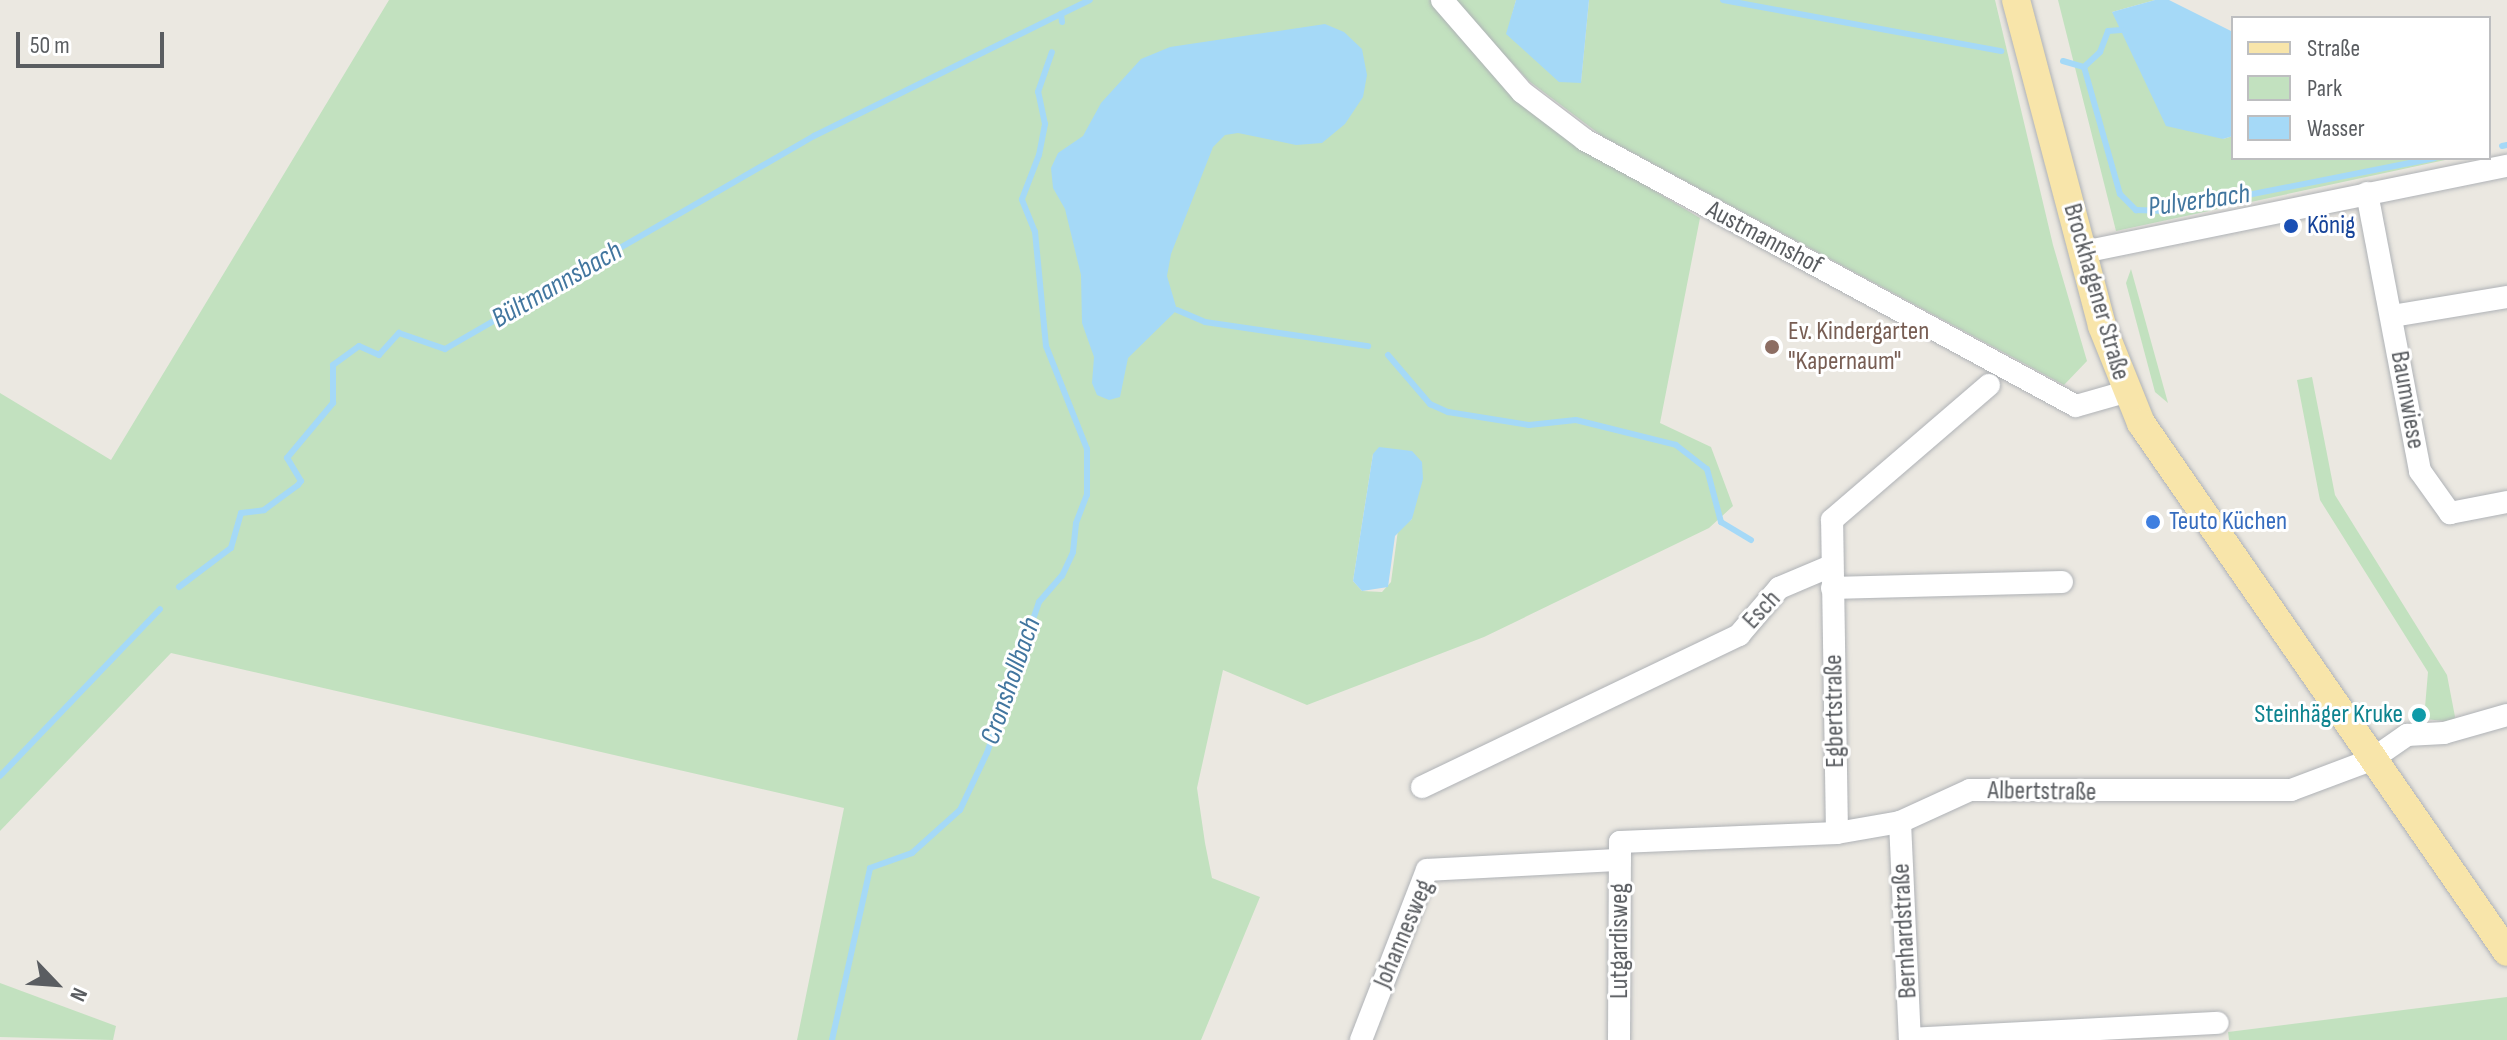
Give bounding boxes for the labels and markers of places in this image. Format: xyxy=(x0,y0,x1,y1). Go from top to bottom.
place label: König xyxy=(2307,210,2355,242)
marker: König xyxy=(2282,217,2300,235)
place label: Ev. Kindergarten "Kapernaum" xyxy=(1788,316,1929,378)
marker: Ev. Kindergarten "Kapernaum" xyxy=(1763,338,1781,356)
place label: Teuto Küchen xyxy=(2169,506,2287,538)
marker: Teuto Küchen xyxy=(2144,513,2162,531)
place label: Steinhäger Kruke xyxy=(2254,699,2403,731)
marker: Steinhäger Kruke xyxy=(2410,706,2428,724)

